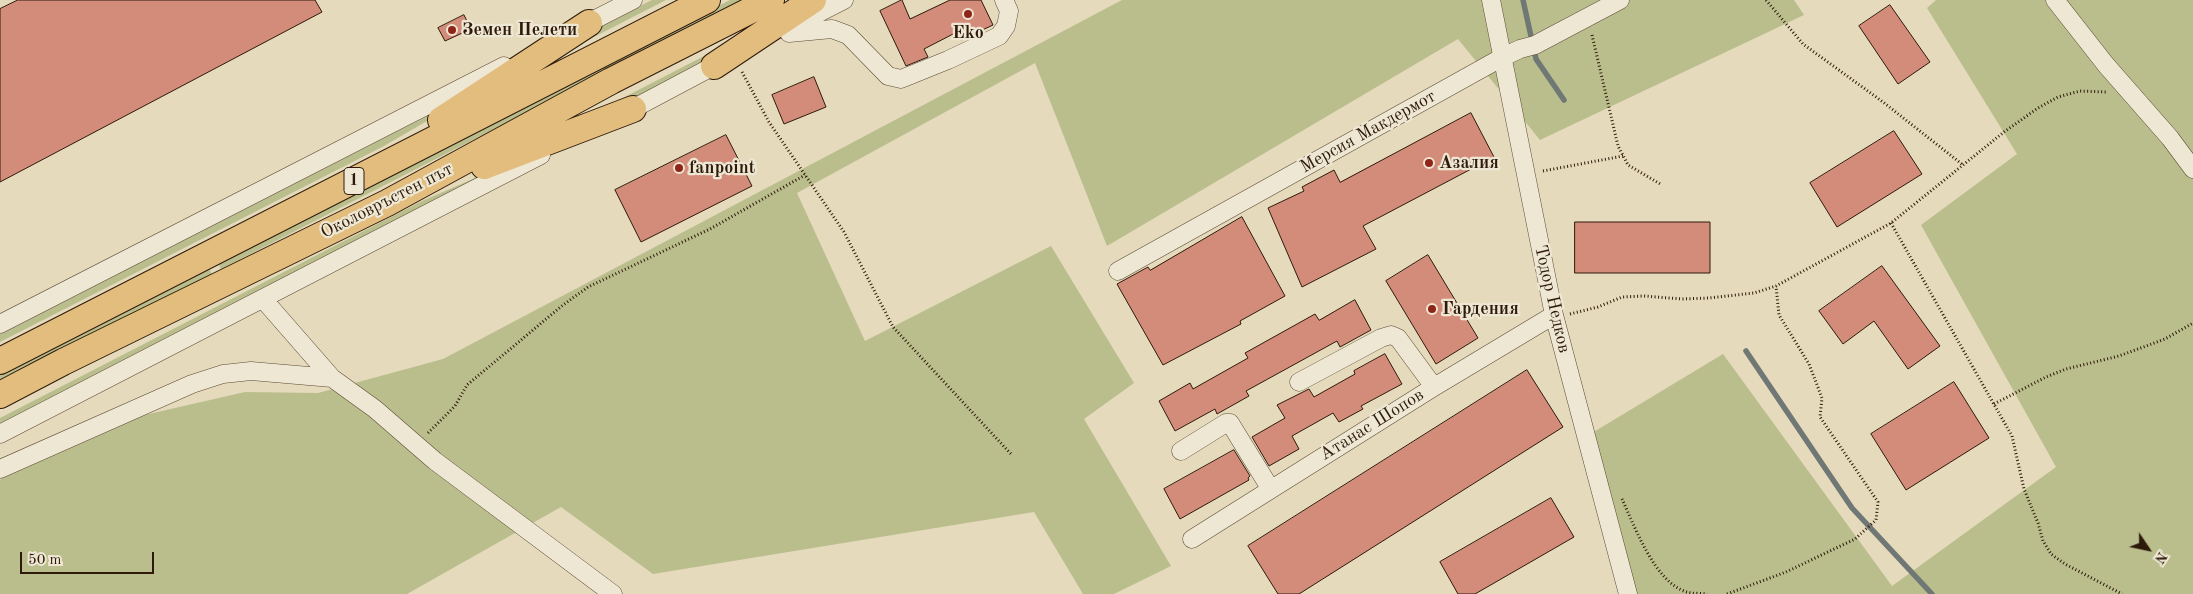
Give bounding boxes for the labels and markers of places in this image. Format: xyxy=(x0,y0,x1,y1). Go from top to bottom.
marker: Eko xyxy=(962,8,974,20)
place label: Земен Пелети xyxy=(462,19,577,41)
place label: Eko xyxy=(952,22,984,44)
marker: Земен Пелети xyxy=(446,24,458,36)
place label: Азалия xyxy=(1439,152,1499,174)
place label: fanpoint xyxy=(689,157,755,179)
marker: Азалия xyxy=(1423,157,1435,169)
marker: fanpoint xyxy=(673,162,685,174)
place label: Гардения xyxy=(1442,298,1519,320)
marker: Гардения xyxy=(1426,303,1438,315)

